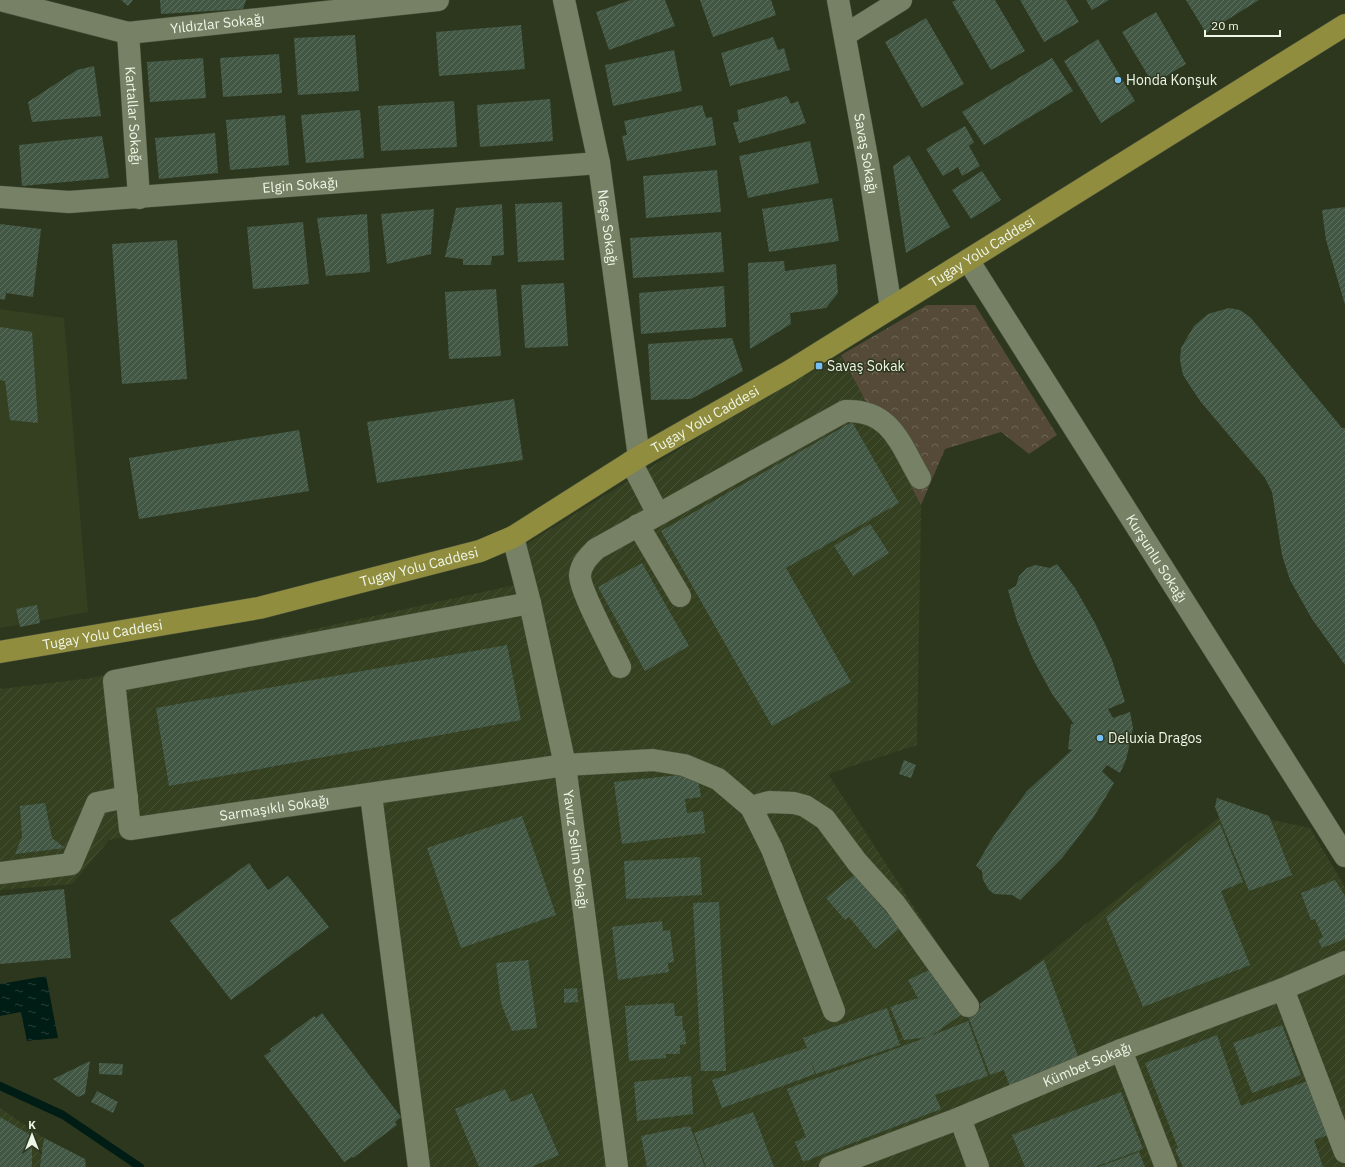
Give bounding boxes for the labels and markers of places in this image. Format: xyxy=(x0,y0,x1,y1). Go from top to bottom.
place label: Honda Konşuk xyxy=(1126,71,1218,89)
marker: Honda Konşuk xyxy=(1113,75,1123,85)
place label: Savaş Sokak xyxy=(827,357,906,375)
marker: Savaş Sokak xyxy=(814,361,824,371)
place label: Deluxia Dragos xyxy=(1108,729,1202,747)
marker: Deluxia Dragos xyxy=(1095,733,1105,743)

